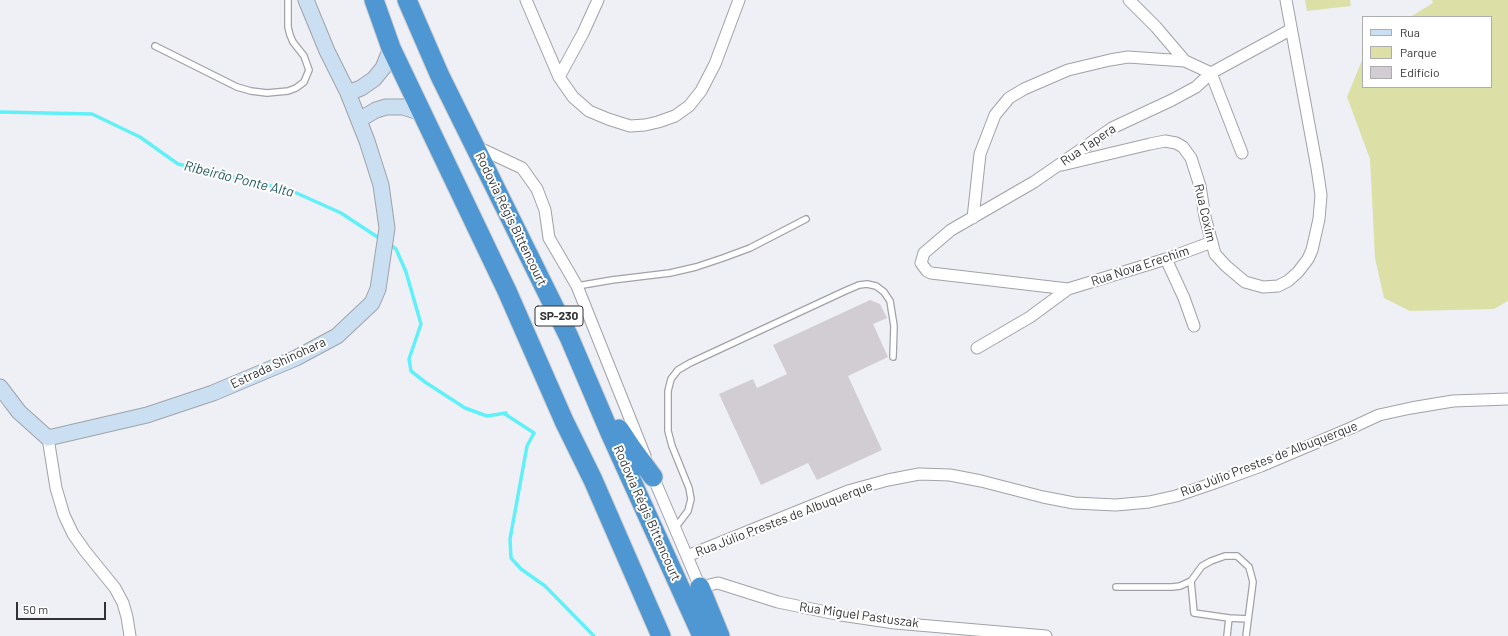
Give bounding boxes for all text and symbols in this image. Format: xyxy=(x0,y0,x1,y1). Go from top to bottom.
legend xyxy=(1362,16,1492,88)
text: Rua xyxy=(1400,25,1420,39)
text: Parque xyxy=(1400,45,1437,59)
text: Edifício xyxy=(1400,65,1440,79)
street label: Rua Tapera xyxy=(1057,121,1119,169)
street label: Rodovia Régis Bittencourt xyxy=(472,150,550,288)
water label: Ribeirão Ponte Alta xyxy=(182,157,296,201)
street label: Rua Coxim xyxy=(1191,182,1219,244)
street label: Rua Nova Erechim xyxy=(1089,243,1191,289)
road number: SP-230 xyxy=(535,306,583,326)
street label: Estrada Shinohara xyxy=(228,334,328,392)
street label: Rua Júlio Prestes de Albuquerque xyxy=(1178,418,1360,500)
street label: Rodovia Régis Bittencourt xyxy=(610,443,684,583)
street label: Rua Júlio Prestes de Albuquerque xyxy=(693,478,875,560)
scale bar xyxy=(18,594,108,620)
street label: Rua Miguel Pastuszak xyxy=(798,599,920,631)
text: 50 m xyxy=(23,602,48,616)

